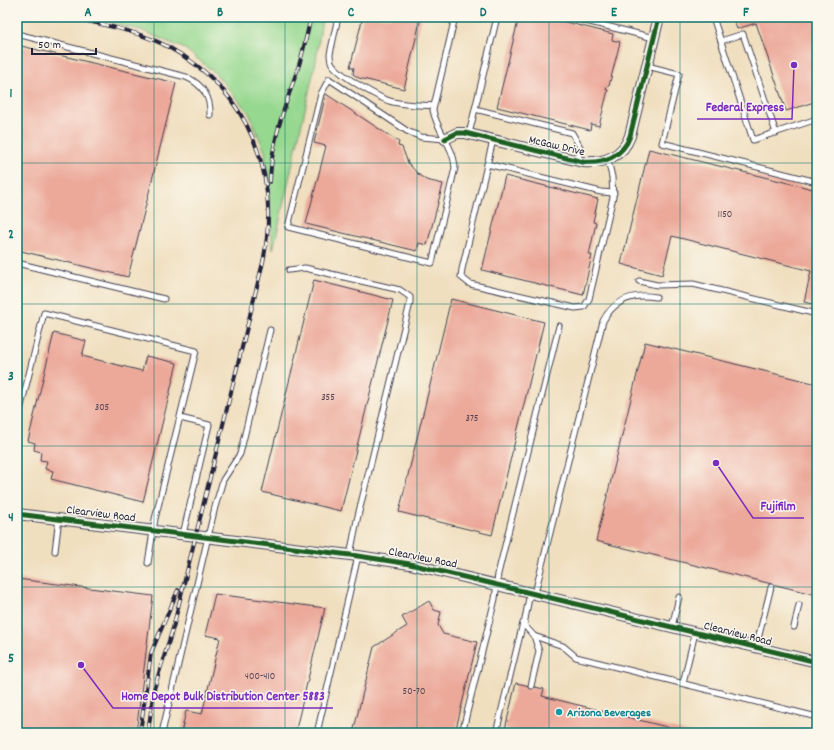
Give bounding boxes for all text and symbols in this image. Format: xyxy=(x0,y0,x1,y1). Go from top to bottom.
text: A xyxy=(84,4,92,23)
text: B xyxy=(217,4,223,23)
text: C xyxy=(348,4,355,23)
text: D xyxy=(480,4,487,23)
text: E xyxy=(611,4,618,23)
text: F xyxy=(743,4,749,23)
scale bar xyxy=(32,30,96,56)
text: 50 m xyxy=(38,37,61,54)
text: 1 xyxy=(10,85,13,104)
callout: Federal Express xyxy=(697,94,792,119)
text: Federal Express xyxy=(706,99,785,118)
street label: McGaw Drive xyxy=(527,132,586,161)
house number: 1150 xyxy=(718,208,732,222)
text: 2 xyxy=(8,226,14,245)
text: 3 xyxy=(8,368,14,387)
house number: 355 xyxy=(321,391,335,405)
house number: 305 xyxy=(95,401,110,415)
house number: 375 xyxy=(466,412,479,426)
callout: Fujifilm xyxy=(753,493,804,518)
text: Fujifilm xyxy=(760,498,796,517)
street label: Clearview Road xyxy=(65,502,136,527)
text: 4 xyxy=(8,509,14,528)
street label: Clearview Road xyxy=(387,543,458,573)
street label: Clearview Road xyxy=(702,618,773,651)
text: 5 xyxy=(8,650,14,669)
house number: 400-410 xyxy=(245,670,275,684)
callout: Home Depot Bulk Distribution Center 5883 xyxy=(113,683,333,708)
house number: 50-70 xyxy=(403,685,425,699)
text: Home Depot Bulk Distribution Center 5883 xyxy=(121,688,325,707)
place label: Arizona Beverages xyxy=(567,705,651,722)
marker: Arizona Beverages xyxy=(554,707,564,717)

